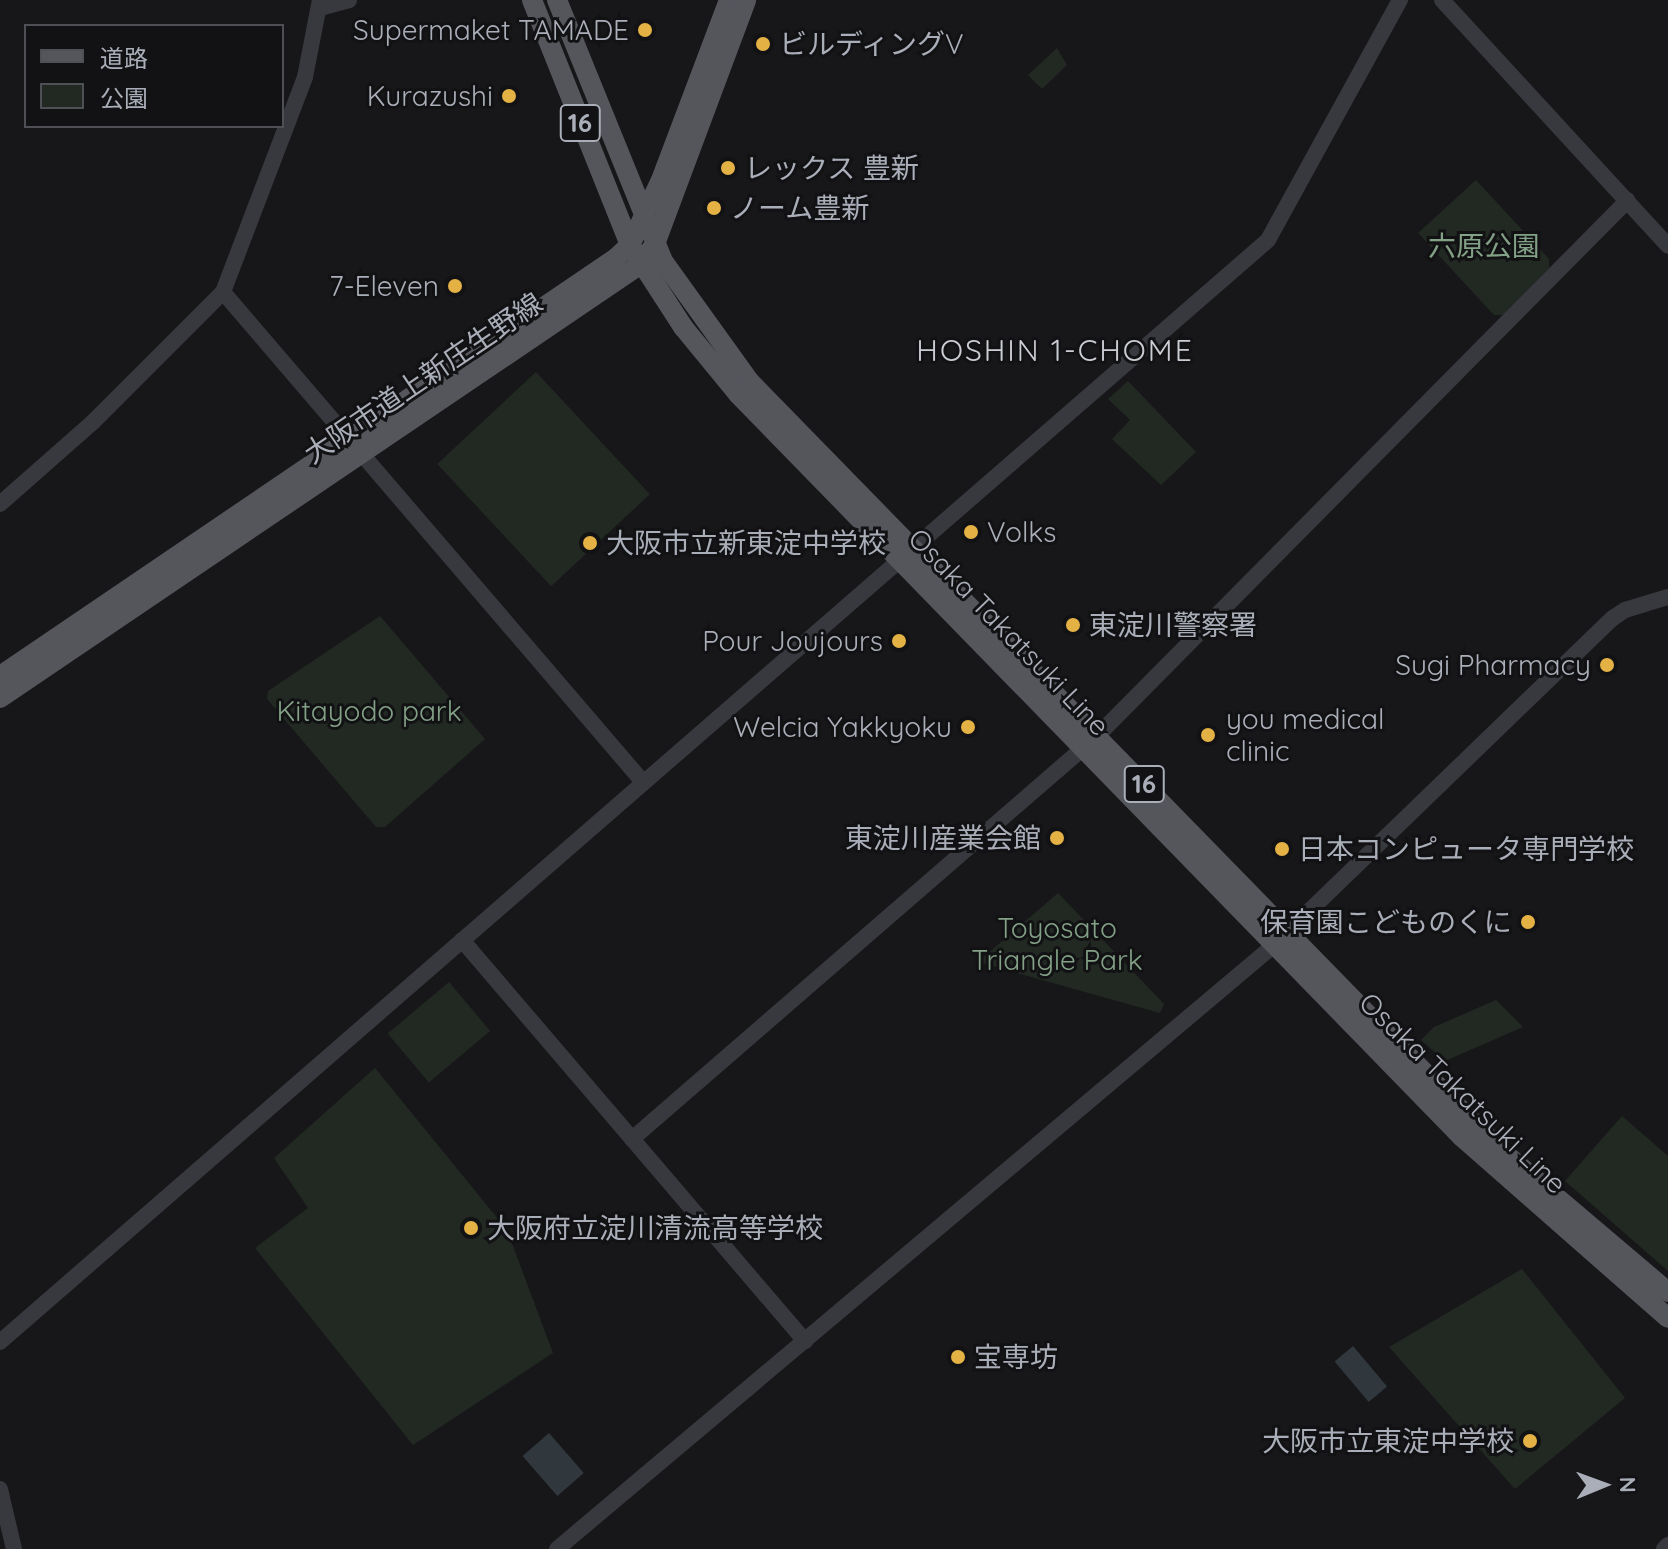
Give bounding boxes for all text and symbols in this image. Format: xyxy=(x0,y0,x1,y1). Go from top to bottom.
place label: Supermaket TAMADE xyxy=(353,13,629,47)
marker: Supermaket TAMADE xyxy=(636,21,654,39)
legend xyxy=(24,24,284,128)
place label: ビルディングV xyxy=(779,27,966,61)
marker: ビルディングV xyxy=(754,35,772,53)
text: 道路 xyxy=(100,43,148,73)
place label: Kurazushi xyxy=(367,79,493,113)
text: 公園 xyxy=(100,83,148,113)
marker: Kurazushi xyxy=(500,87,518,105)
road number: 16 xyxy=(558,101,602,145)
place label: レックス 豊新 xyxy=(744,151,920,185)
marker: レックス 豊新 xyxy=(719,159,737,177)
place label: ノーム豊新 xyxy=(730,191,870,225)
marker: ノーム豊新 xyxy=(705,199,723,217)
park label: 六原公園 xyxy=(1428,229,1540,263)
place label: 7-Eleven xyxy=(329,269,439,303)
marker: 7-Eleven xyxy=(446,277,464,295)
street label: 大阪市道上新庄生野線 xyxy=(298,286,548,470)
district label: HOSHIN 1-CHOME xyxy=(916,332,1194,368)
place label: Volks xyxy=(987,515,1056,549)
street label: Osaka Takatsuki Line xyxy=(901,521,1117,743)
marker: Volks xyxy=(962,523,980,541)
place label: 大阪市立新東淀中学校 xyxy=(606,526,886,560)
marker: 大阪市立新東淀中学校 xyxy=(581,534,599,552)
place label: 東淀川警察署 xyxy=(1089,608,1257,642)
marker: 東淀川警察署 xyxy=(1064,616,1082,634)
place label: Pour Joujours xyxy=(702,624,883,658)
marker: Pour Joujours xyxy=(890,632,908,650)
place label: Sugi Pharmacy xyxy=(1395,648,1591,682)
marker: Sugi Pharmacy xyxy=(1598,656,1616,674)
park label: Kitayodo park xyxy=(276,694,462,728)
place label: you medical clinic xyxy=(1226,702,1384,768)
place label: Welcia Yakkyoku xyxy=(733,710,952,744)
marker: Welcia Yakkyoku xyxy=(959,718,977,736)
marker: you medical clinic xyxy=(1197,724,1219,746)
road number: 16 xyxy=(1122,762,1166,806)
place label: 東淀川産業会館 xyxy=(845,821,1041,855)
marker: 東淀川産業会館 xyxy=(1048,829,1066,847)
place label: 日本コンピュータ専門学校 xyxy=(1298,832,1634,866)
marker: 日本コンピュータ専門学校 xyxy=(1273,840,1291,858)
place label: 保育園こどものくに xyxy=(1260,905,1512,939)
park label: Toyosato Triangle Park xyxy=(971,911,1143,977)
marker: 保育園こどものくに xyxy=(1519,913,1537,931)
street label: Osaka Takatsuki Line xyxy=(1352,985,1574,1201)
place label: 大阪府立淀川清流高等学校 xyxy=(487,1211,823,1245)
marker: 大阪府立淀川清流高等学校 xyxy=(462,1219,480,1237)
place label: 宝専坊 xyxy=(974,1340,1058,1374)
marker: 宝専坊 xyxy=(949,1348,967,1366)
place label: 大阪市立東淀中学校 xyxy=(1262,1424,1514,1458)
marker: 大阪市立東淀中学校 xyxy=(1521,1432,1539,1450)
north arrow xyxy=(1564,1445,1644,1525)
text: N xyxy=(1614,1476,1642,1493)

